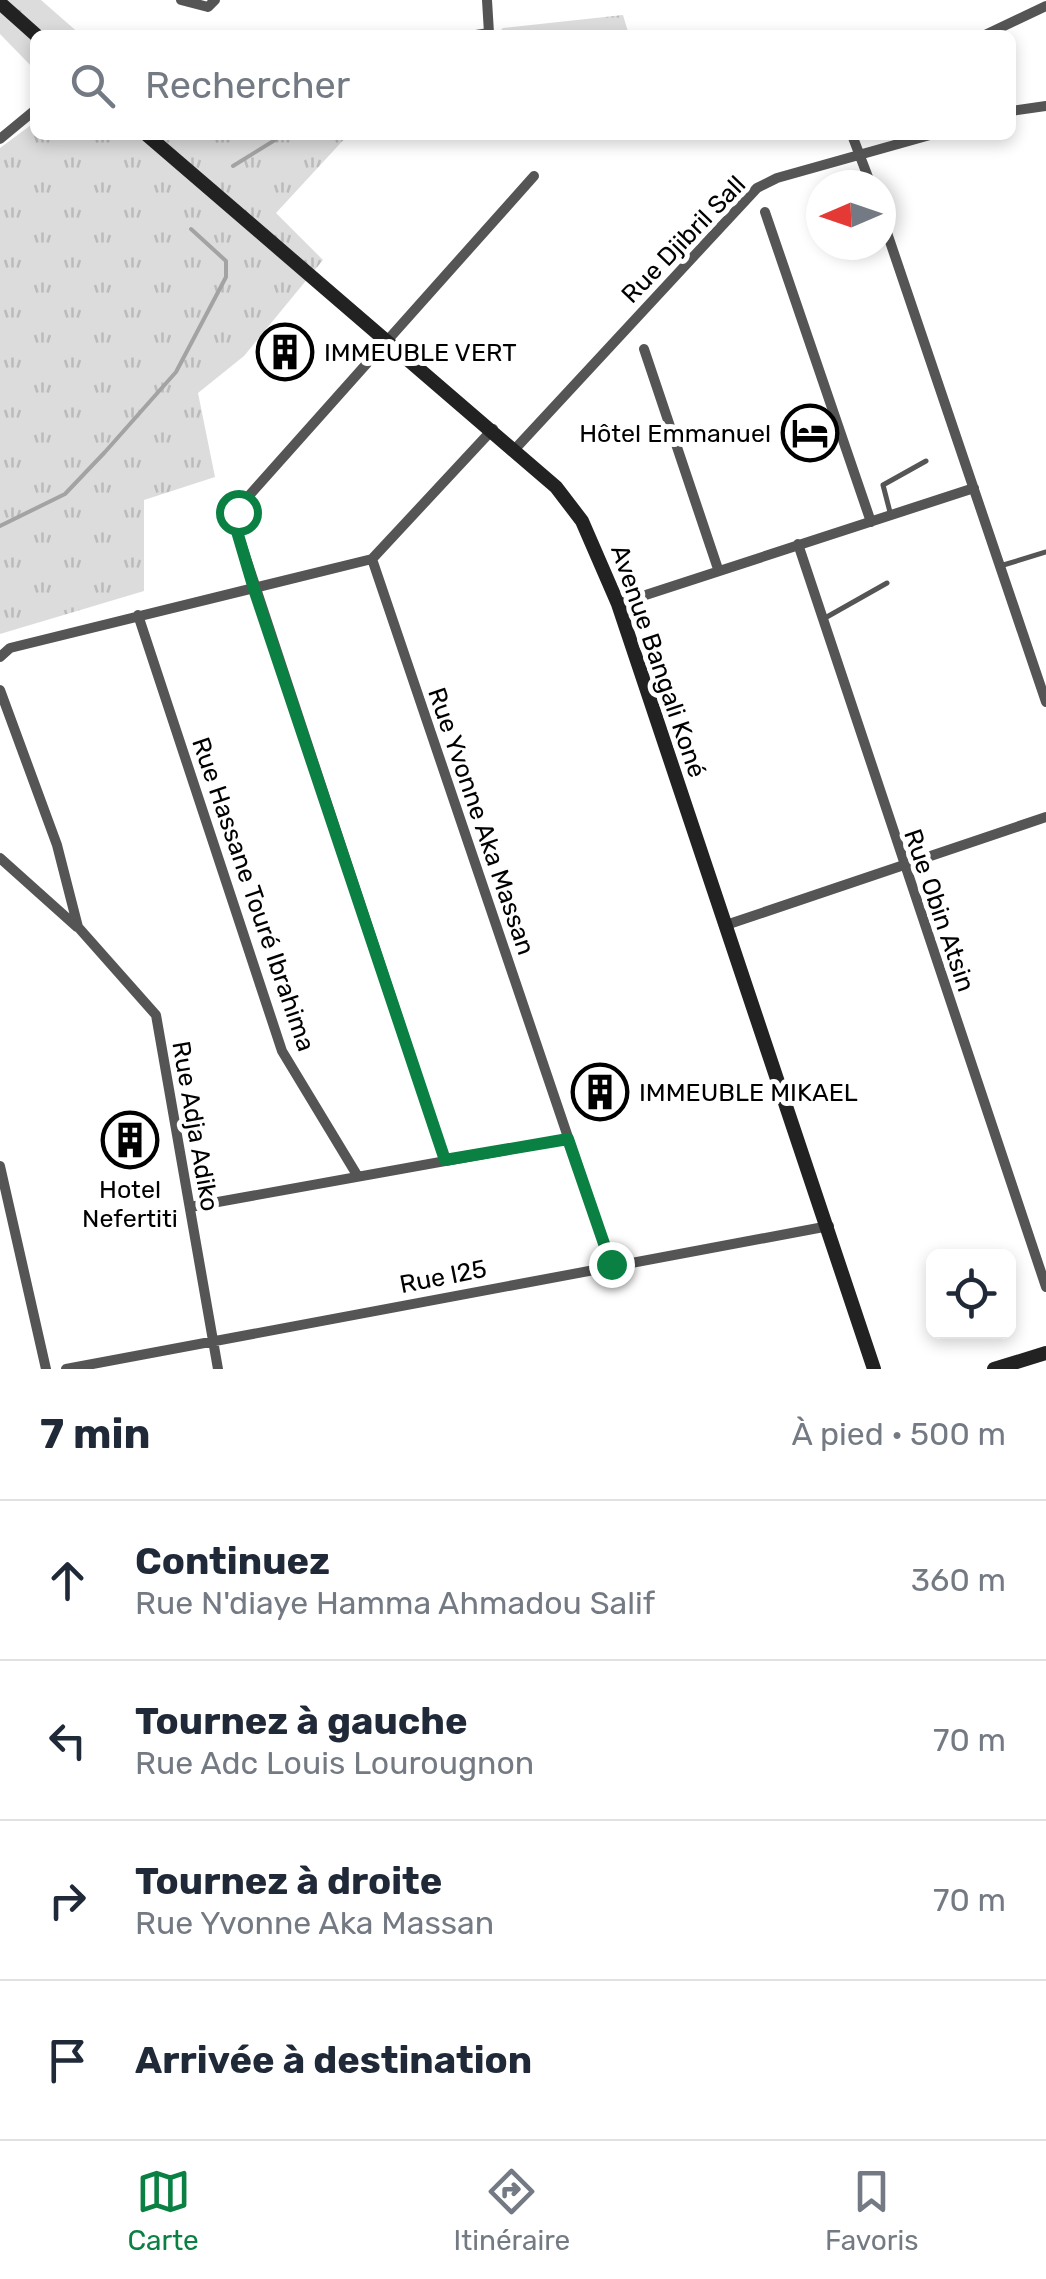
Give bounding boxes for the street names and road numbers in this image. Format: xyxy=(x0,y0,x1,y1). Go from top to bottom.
street label: Rue Djibril Sall xyxy=(616,170,751,309)
street label: Avenue Bangali Koné xyxy=(605,541,712,781)
street label: Rue Yvonne Aka Massan xyxy=(422,684,541,959)
street label: Rue Hassane Touré Ibrahima xyxy=(186,733,321,1055)
street label: Rue Obin Atsin xyxy=(898,825,981,995)
street label: Rue Adja Adiko xyxy=(166,1039,225,1213)
street label: Rue I25 xyxy=(397,1254,489,1299)

